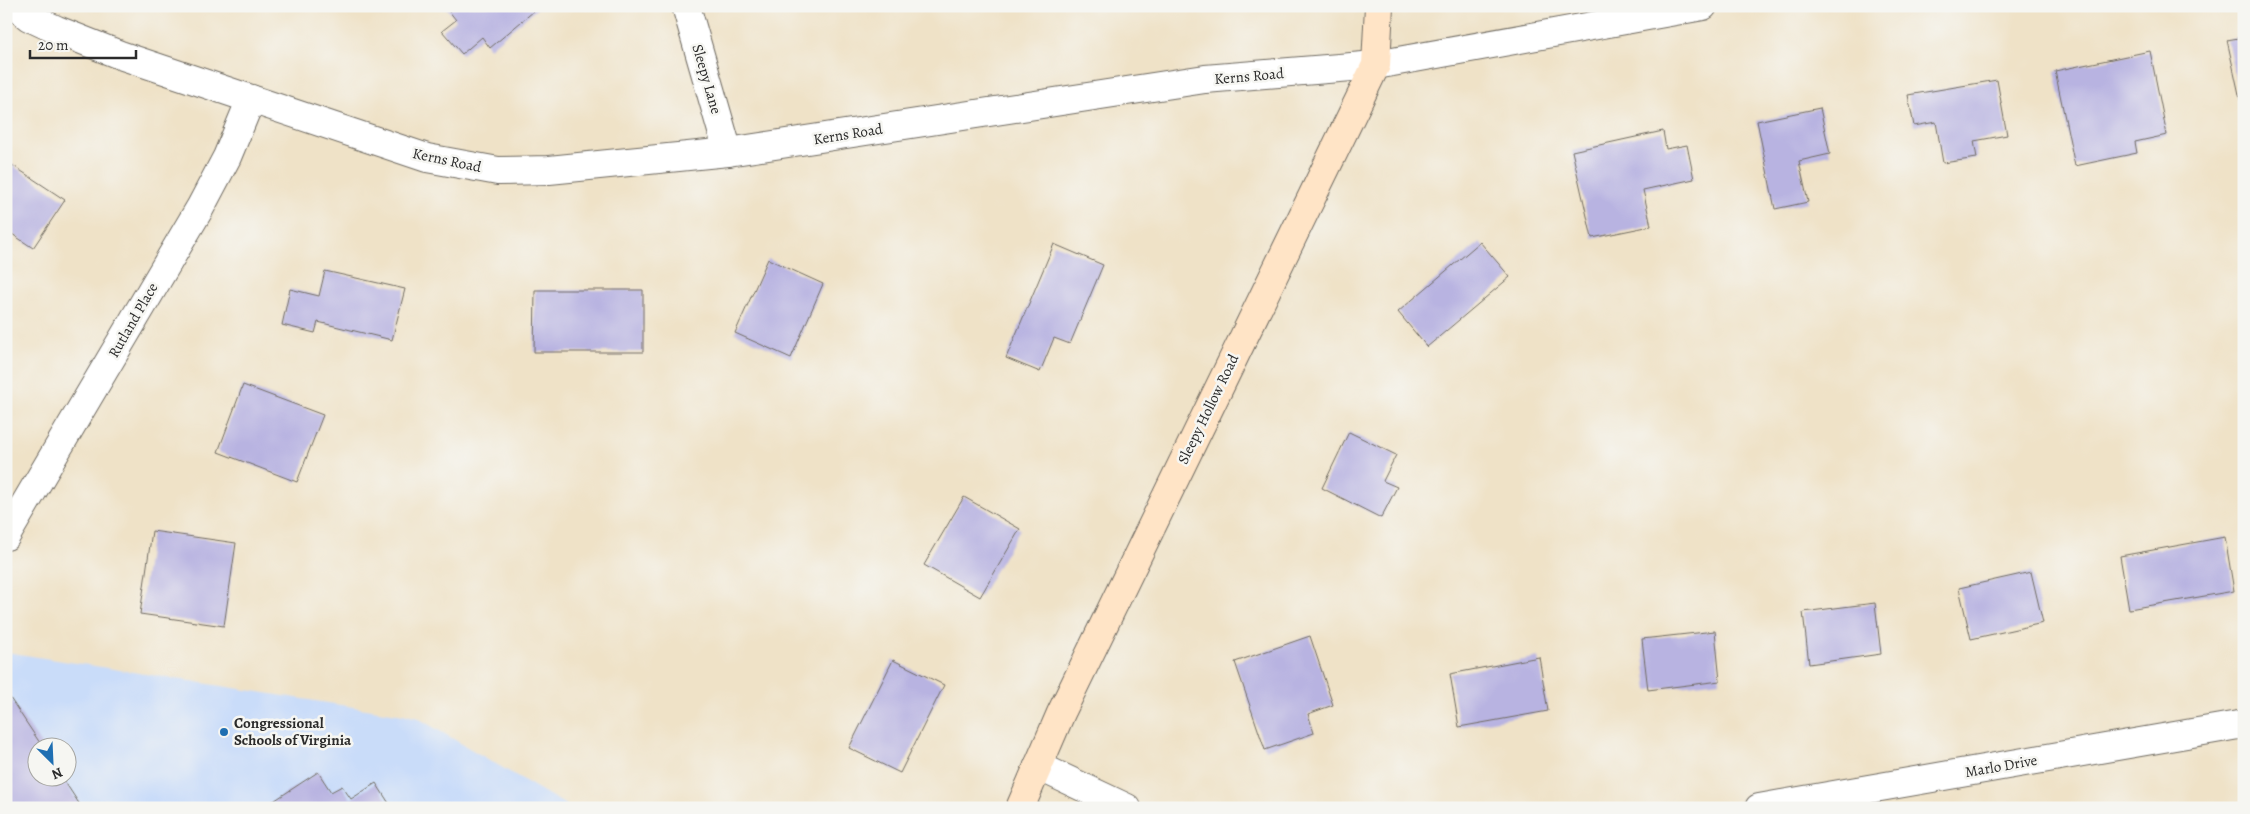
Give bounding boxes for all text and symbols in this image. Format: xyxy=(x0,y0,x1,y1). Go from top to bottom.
scale bar xyxy=(30,28,136,60)
text: 20 m xyxy=(38,35,69,55)
street label: Sleepy Lane xyxy=(687,42,727,117)
street label: Kerns Road xyxy=(1213,63,1286,89)
street label: Kerns Road xyxy=(812,119,885,149)
street label: Kerns Road xyxy=(411,143,484,177)
street label: Rutland Place xyxy=(103,279,163,361)
street label: Sleepy Hollow Road xyxy=(1173,350,1244,467)
place label: Congressional Schools of Virginia xyxy=(234,713,352,750)
marker: Congressional Schools of Virginia xyxy=(218,726,230,738)
north arrow xyxy=(28,736,78,786)
street label: Marlo Drive xyxy=(1963,750,2039,782)
text: N xyxy=(49,763,66,784)

